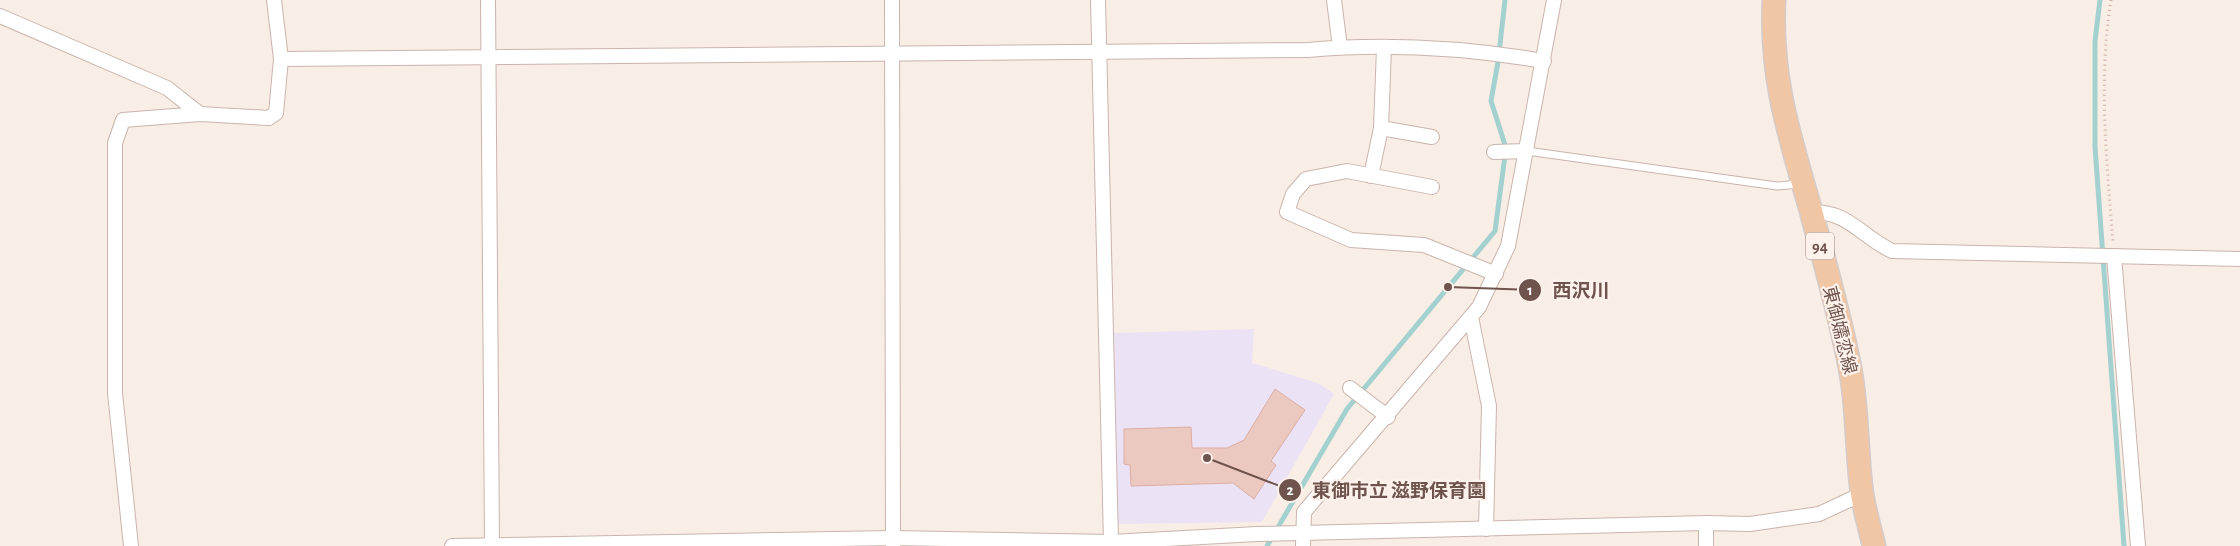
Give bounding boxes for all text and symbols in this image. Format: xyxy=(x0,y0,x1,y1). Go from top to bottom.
road number: 94 xyxy=(1806,232,1834,260)
callout: 西沢川 xyxy=(1518,273,1620,307)
text: 西沢川 xyxy=(1552,281,1610,301)
text: 1 xyxy=(1527,283,1533,298)
street label: 東御嬬恋線 xyxy=(1819,284,1861,376)
callout: 東御市立 滋野保育園 xyxy=(1277,473,1496,507)
text: 東御市立 滋野保育園 xyxy=(1312,480,1486,501)
text: 2 xyxy=(1286,483,1294,498)

